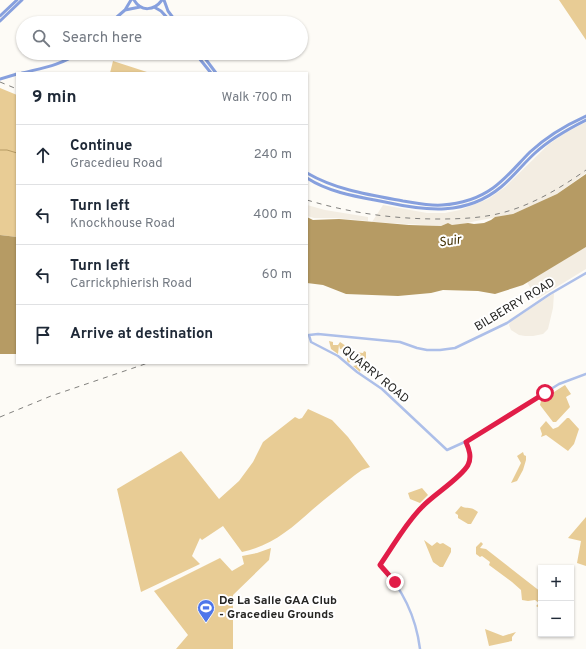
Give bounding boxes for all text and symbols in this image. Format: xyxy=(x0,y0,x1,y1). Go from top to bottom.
search box xyxy=(16,16,308,60)
icon: search xyxy=(30,27,52,49)
text: Search here xyxy=(62,29,142,48)
text: 9 min xyxy=(32,87,76,109)
text: Walk · 700 m xyxy=(222,90,292,106)
text: Continue xyxy=(70,137,132,156)
icon: ahead xyxy=(32,144,54,166)
text: 240 m xyxy=(254,147,292,163)
text: Gracedieu Road xyxy=(70,156,163,172)
text: Turn left xyxy=(70,197,130,216)
icon: left xyxy=(32,204,54,226)
text: 400 m xyxy=(253,207,292,223)
text: Knockhouse Road xyxy=(70,216,175,232)
water label: Suir xyxy=(438,232,463,252)
text: Turn left xyxy=(70,257,130,276)
icon: left xyxy=(32,264,54,286)
text: 60 m xyxy=(262,267,292,283)
street label: BILBERRY ROAD xyxy=(472,275,558,335)
text: Carrickphierish Road xyxy=(70,276,192,292)
icon: arrive xyxy=(32,324,54,346)
text: Arrive at destination xyxy=(70,325,213,344)
street label: QUARRY ROAD xyxy=(338,343,412,407)
route start xyxy=(536,384,554,402)
map controls xyxy=(538,565,574,637)
button: + xyxy=(538,565,574,601)
route end xyxy=(386,573,404,591)
place label: De La Salle GAA Club - Gracedieu Grounds xyxy=(219,593,337,623)
sports icon: De La Salle GAA Club - Gracedieu Grounds xyxy=(196,598,216,623)
button: − xyxy=(538,601,574,637)

